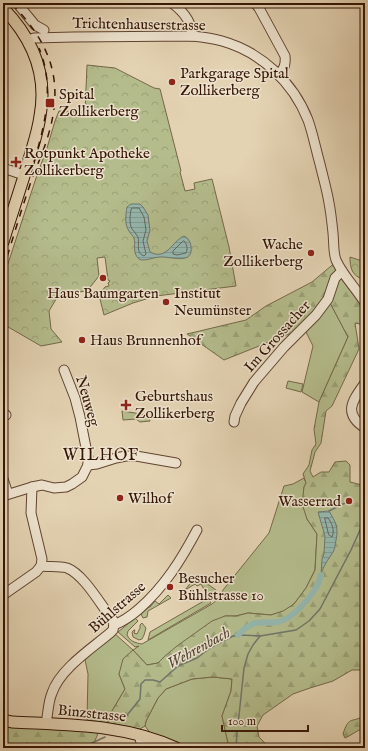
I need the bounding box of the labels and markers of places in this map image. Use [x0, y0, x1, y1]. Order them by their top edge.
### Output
place label: Parkgarage Spital Zollikerberg [180, 64, 290, 100]
marker: Parkgarage Spital Zollikerberg [167, 77, 177, 87]
place label: Spital Zollikerberg [59, 85, 140, 121]
marker: Spital Zollikerberg [44, 97, 56, 109]
place label: Rotpunkt Apotheke Zollikerberg [24, 144, 150, 180]
marker: Rotpunkt Apotheke Zollikerberg [11, 157, 21, 167]
place label: Wache Zollikerberg [223, 235, 304, 271]
marker: Wache Zollikerberg [306, 248, 316, 258]
marker: Haus Baumgarten [98, 273, 108, 283]
place label: Haus Baumgarten [47, 284, 159, 303]
place label: Institut Neumünster [174, 284, 252, 320]
marker: Institut Neumünster [161, 297, 171, 307]
place label: Haus Brunnenhof [90, 331, 204, 350]
marker: Haus Brunnenhof [77, 335, 87, 345]
place label: Geburtshaus Zollikerberg [135, 387, 216, 423]
marker: Geburtshaus Zollikerberg [120, 399, 132, 411]
place label: Wilhof [128, 489, 174, 508]
place label: Wasserrad [278, 492, 342, 511]
marker: Wilhof [115, 493, 125, 503]
marker: Wasserrad [344, 496, 354, 506]
place label: Besucher Bühlstrasse 10 [178, 569, 264, 605]
marker: Besucher Bühlstrasse 10 [165, 582, 175, 592]

